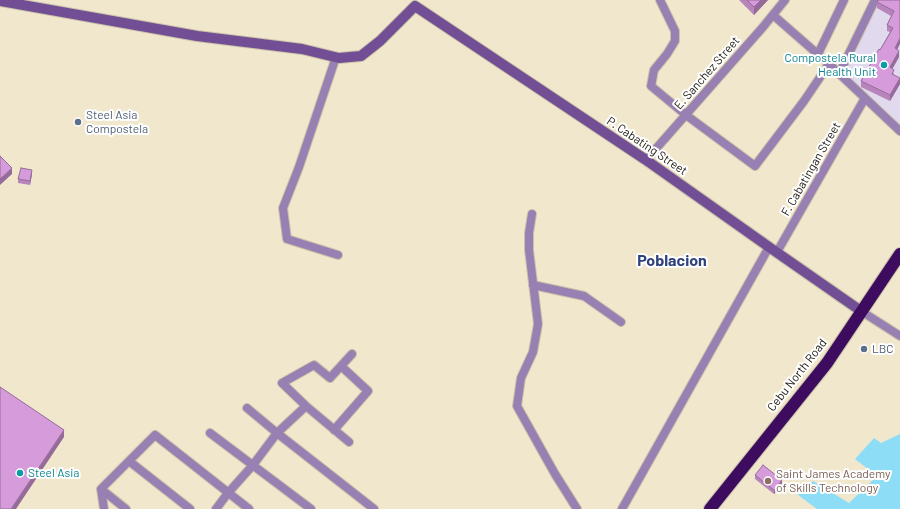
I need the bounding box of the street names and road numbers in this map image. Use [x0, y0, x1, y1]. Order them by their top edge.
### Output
street label: E. Sanchez Street [671, 34, 743, 112]
street label: P. Cabating Street [604, 114, 690, 178]
street label: F. Cabatingan Street [778, 120, 844, 218]
street label: Cebu North Road [764, 336, 830, 414]

